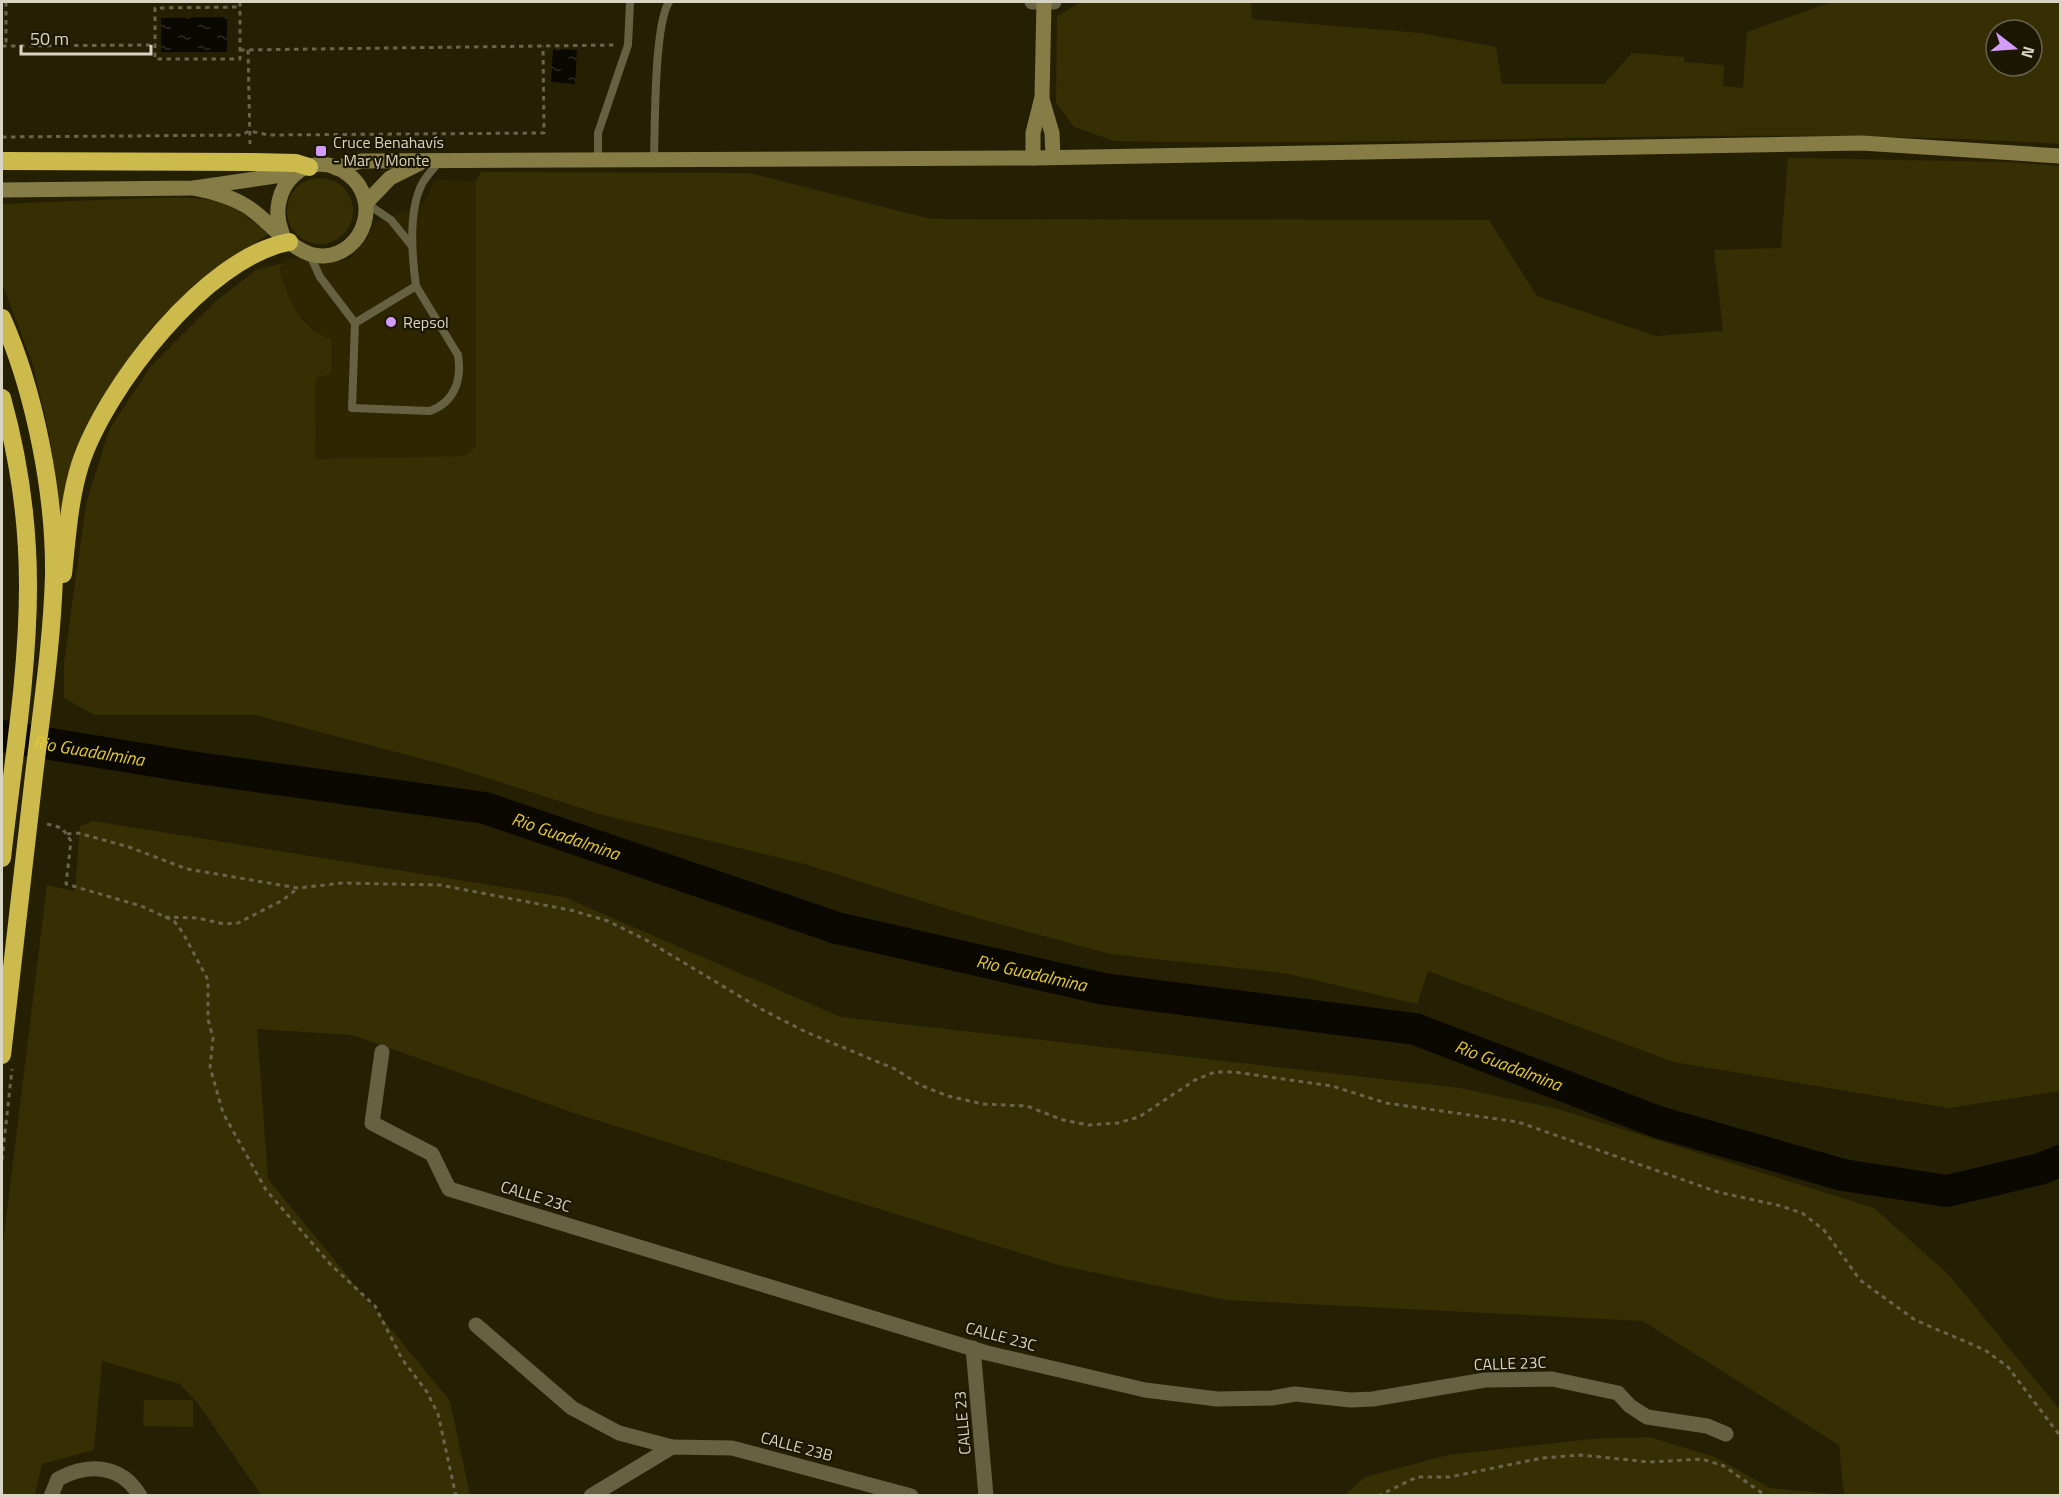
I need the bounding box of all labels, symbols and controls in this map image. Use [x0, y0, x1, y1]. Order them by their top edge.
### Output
scale bar [21, 18, 152, 56]
north arrow [1984, 18, 2044, 78]
text: 50 m [30, 25, 69, 52]
text: N [2015, 44, 2041, 61]
place label: Cruce Benahavís - Mar y Monte [333, 130, 444, 172]
marker: Cruce Benahavís - Mar y Monte [314, 144, 328, 158]
place label: Repsol [403, 310, 449, 334]
marker: Repsol [384, 315, 398, 329]
water label: Rio Guadalmina [31, 728, 148, 773]
water label: Rio Guadalmina [508, 805, 625, 867]
water label: Rio Guadalmina [974, 947, 1091, 998]
water label: Rio Guadalmina [1451, 1032, 1567, 1098]
street label: CALLE 23C [498, 1174, 574, 1218]
street label: CALLE 23C [963, 1315, 1039, 1357]
street label: CALLE 23C [1473, 1350, 1547, 1376]
street label: CALLE 23 [947, 1390, 977, 1456]
street label: CALLE 23B [758, 1425, 836, 1467]

